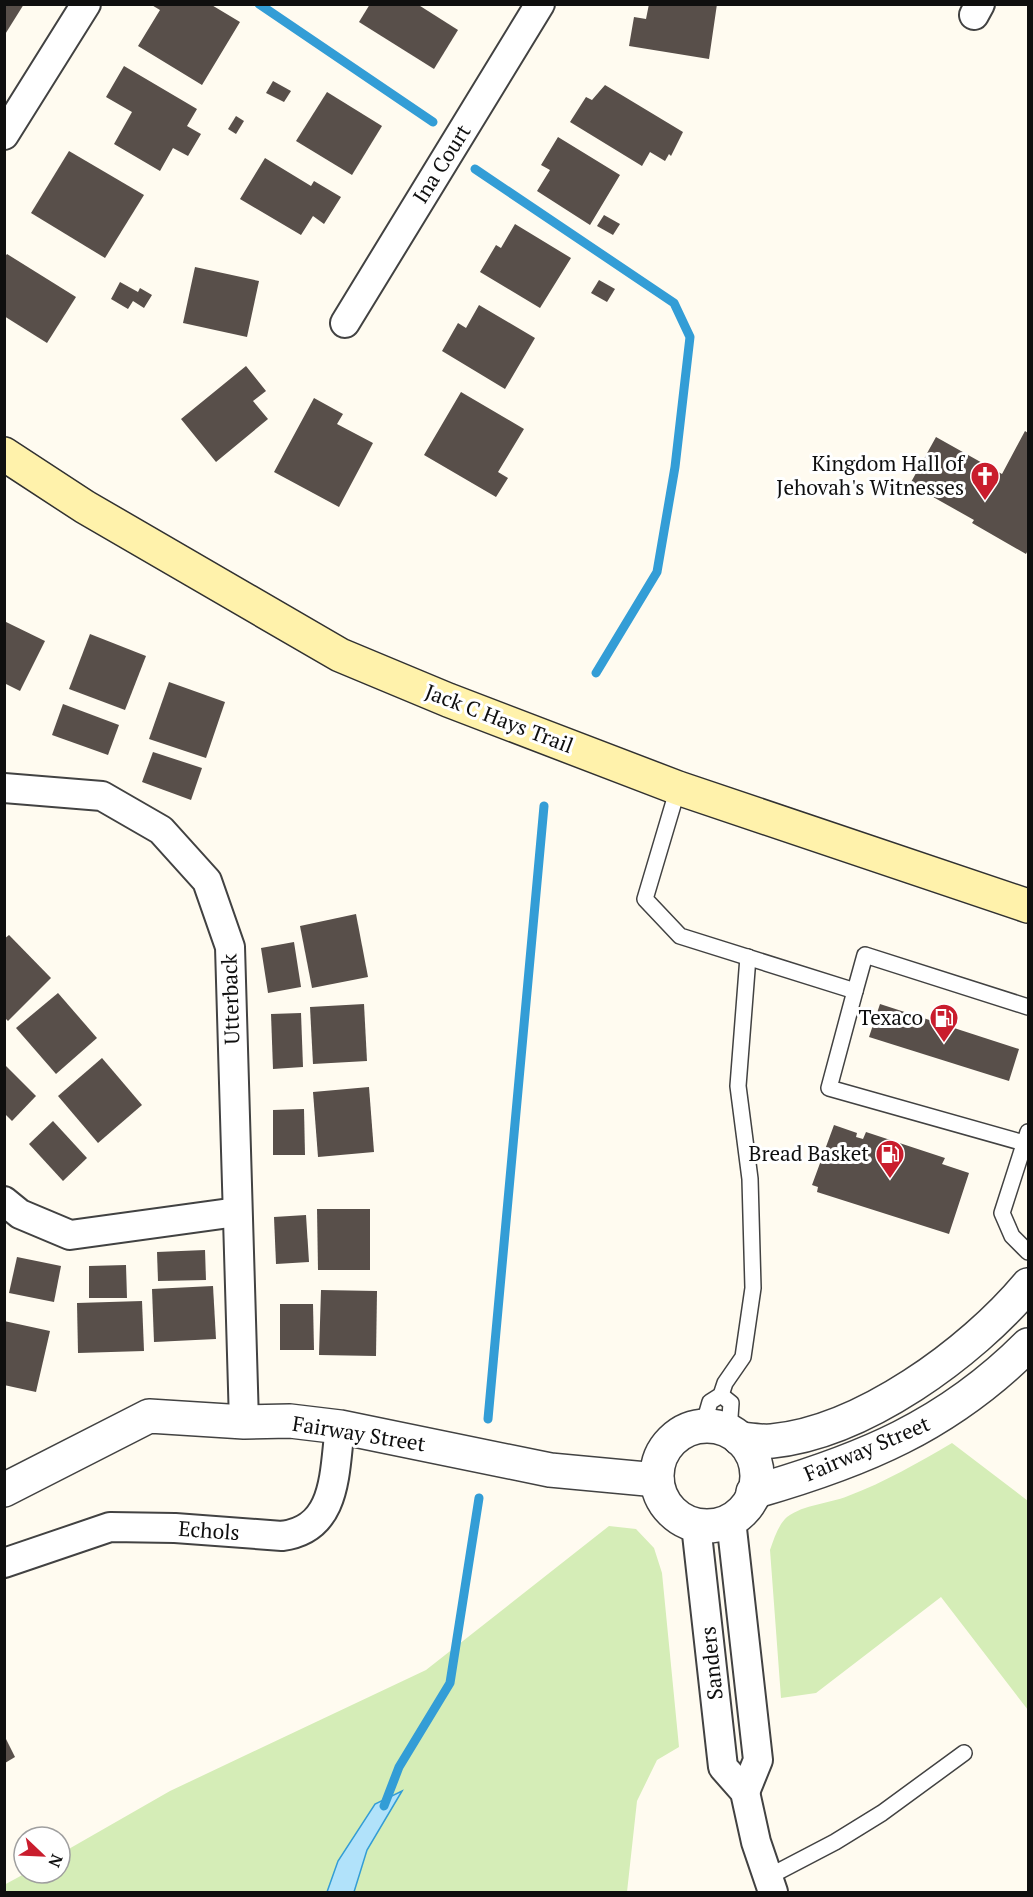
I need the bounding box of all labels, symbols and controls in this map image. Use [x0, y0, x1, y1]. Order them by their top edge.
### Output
street label: Ina Court [406, 119, 476, 208]
place label: Kingdom Hall of Jehovah's Witnesses [776, 449, 966, 501]
church icon: Kingdom Hall of Jehovah's Witnesses [969, 460, 1001, 502]
street label: Jack C Hays Trail [421, 677, 577, 759]
street label: Utterback [214, 953, 246, 1045]
fuel station icon: Texaco [928, 1002, 960, 1044]
place label: Texaco [859, 1003, 923, 1031]
fuel station icon: Bread Basket [874, 1138, 906, 1180]
place label: Bread Basket [749, 1139, 869, 1167]
street label: Fairway Street [291, 1409, 428, 1457]
street label: Fairway Street [799, 1409, 934, 1487]
street label: Echols [177, 1514, 241, 1546]
street label: Sanders [693, 1625, 729, 1701]
north arrow [12, 1825, 72, 1885]
text: N [43, 1851, 68, 1871]

